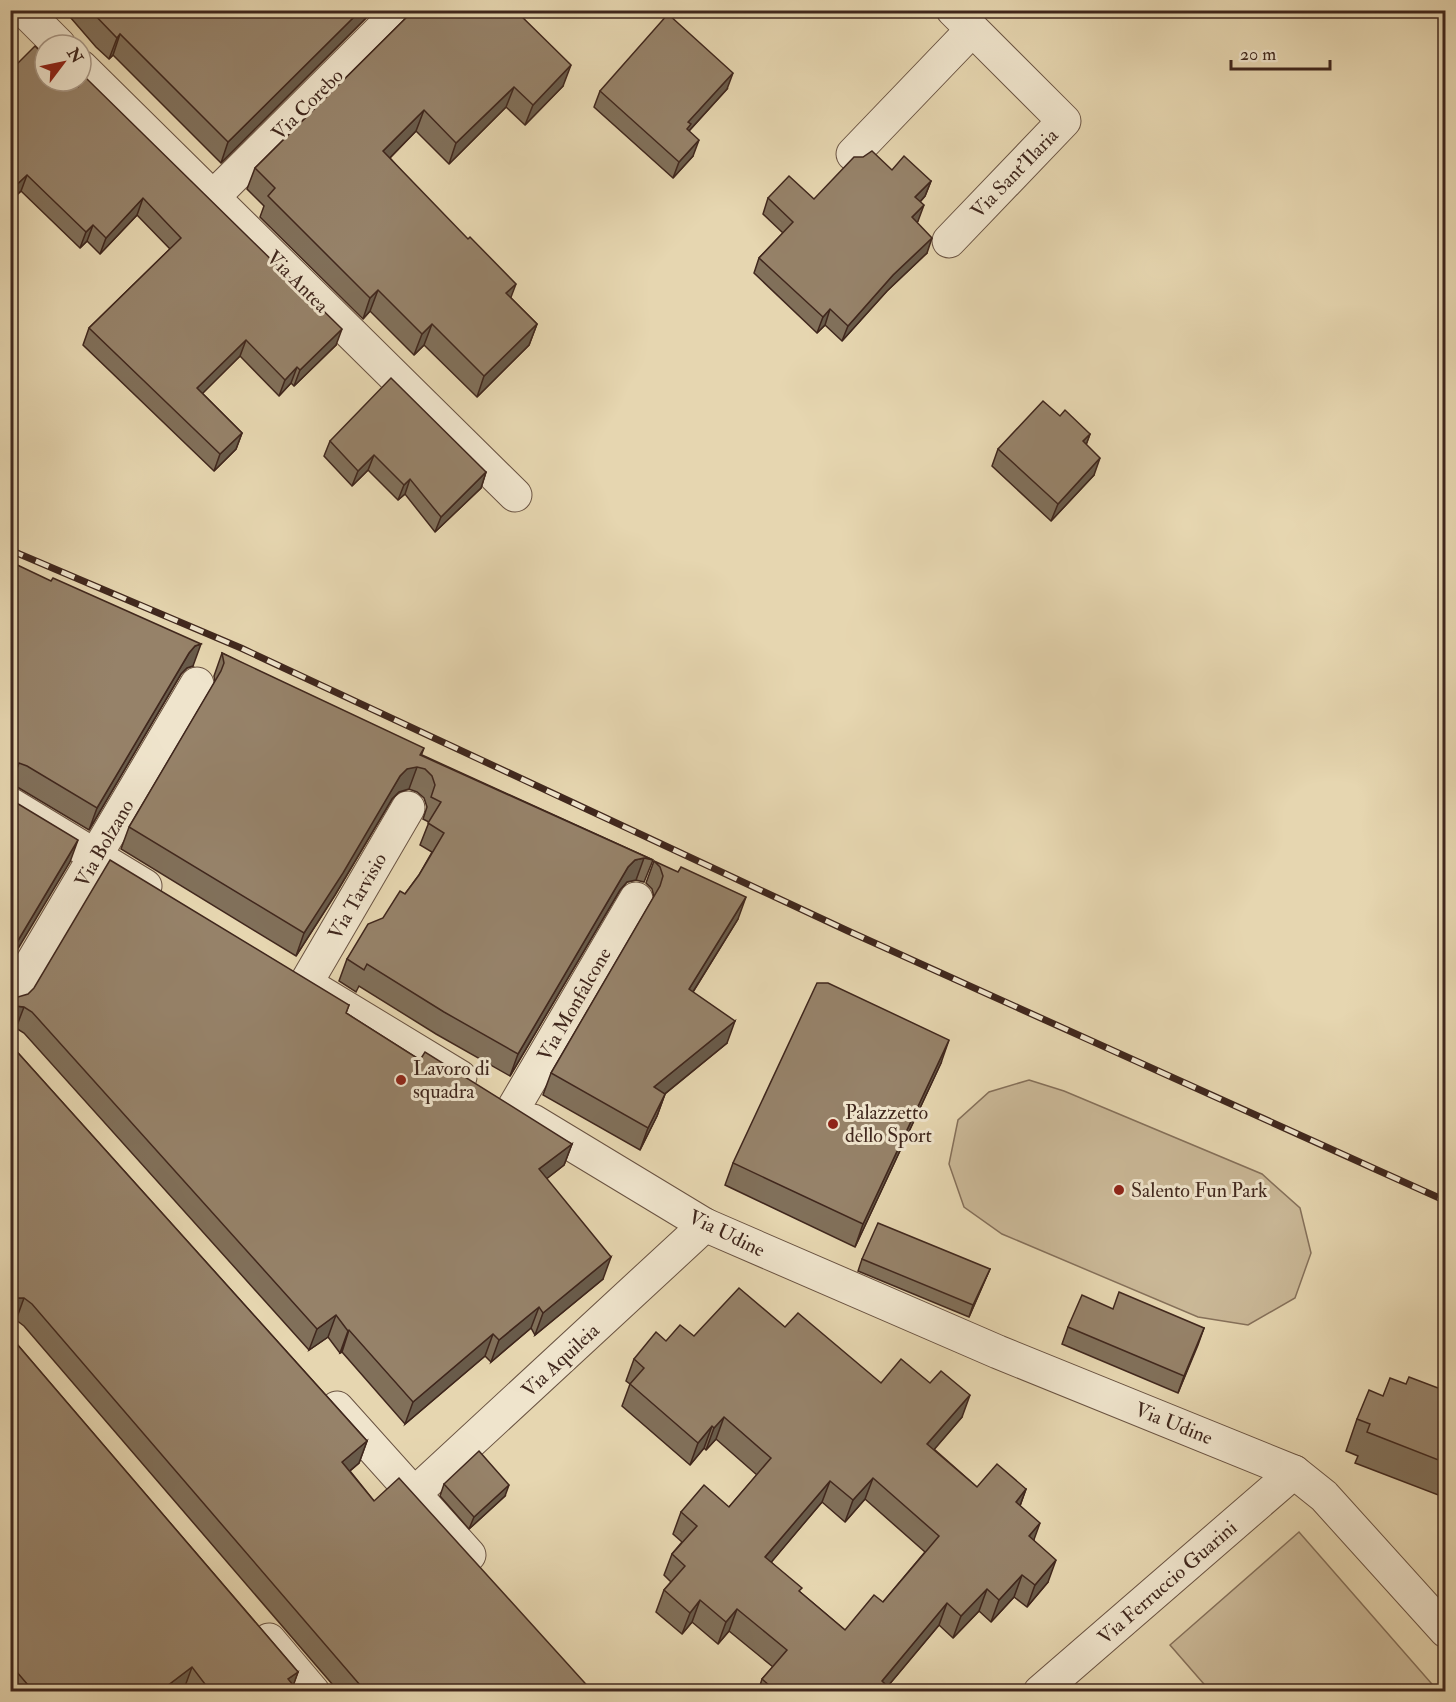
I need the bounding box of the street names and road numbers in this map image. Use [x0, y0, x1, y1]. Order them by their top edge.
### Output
street label: Via Corebo [266, 63, 348, 145]
street label: Via Sant'Ilaria [965, 123, 1064, 224]
street label: Via Antea [261, 245, 335, 318]
street label: Via Bolzano [69, 795, 140, 892]
street label: Via Tarvisio [323, 848, 392, 944]
street label: Via Monfalcone [532, 943, 617, 1065]
street label: Via Udine [684, 1204, 769, 1263]
street label: Via Aquileia [516, 1317, 605, 1403]
street label: Via Udine [1131, 1397, 1216, 1450]
street label: Via Ferruccio Guarini [1093, 1515, 1242, 1650]

